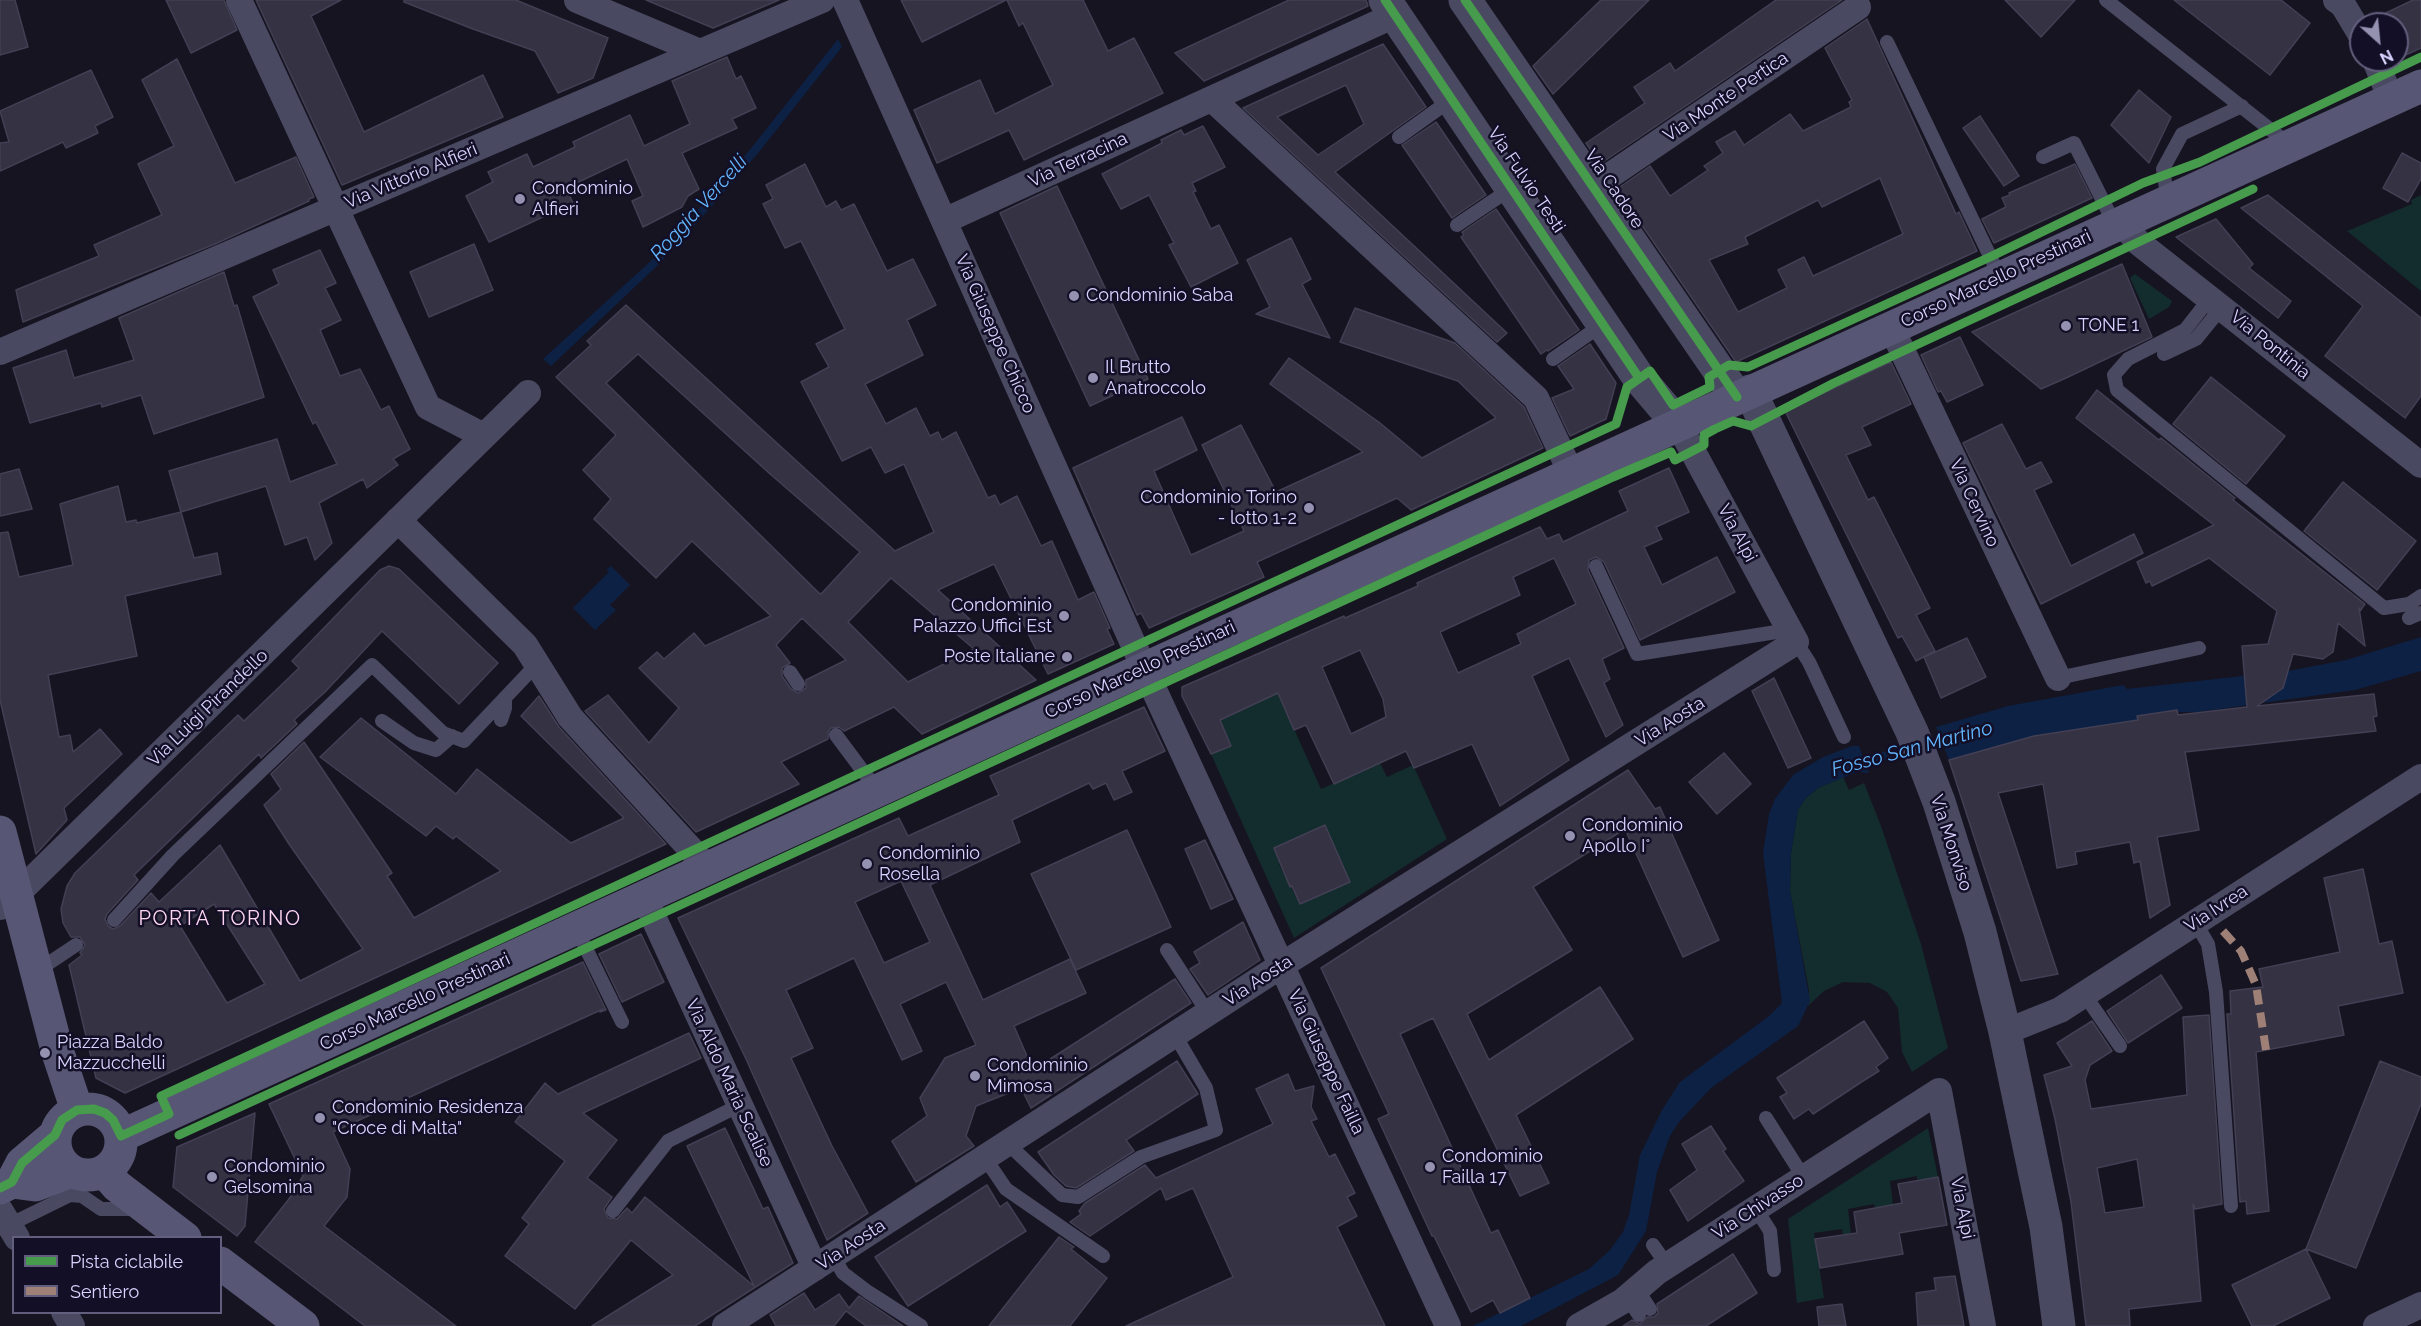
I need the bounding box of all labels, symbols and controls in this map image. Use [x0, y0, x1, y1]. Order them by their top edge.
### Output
north arrow [2349, 12, 2409, 72]
text: N [2377, 45, 2396, 68]
street label: Via Monte Pertica [1659, 47, 1793, 147]
street label: Via Fulvio Testi [1483, 123, 1569, 237]
street label: Via Terracina [1025, 128, 1131, 192]
street label: Via Vittorio Alfieri [342, 138, 480, 214]
street label: Via Cadore [1580, 145, 1648, 233]
water label: Roggia Vercelli [645, 150, 753, 266]
place label: Condominio Alfieri [532, 178, 633, 220]
marker: Condominio Alfieri [513, 192, 527, 206]
street label: Corso Marcello Prestinari [1897, 225, 2095, 333]
street label: Via Giuseppe Chicco [950, 251, 1040, 417]
place label: Condominio Saba [1086, 285, 1233, 307]
marker: Condominio Saba [1067, 289, 1081, 303]
street label: Via Pontinia [2226, 306, 2314, 384]
place label: TONE 1 [2078, 315, 2139, 337]
marker: TONE 1 [2059, 319, 2073, 333]
place label: Il Brutto Anatroccolo [1105, 357, 1206, 400]
marker: Il Brutto Anatroccolo [1086, 371, 1100, 385]
street label: Via Cervino [1944, 456, 2004, 550]
place label: Condominio Torino - lotto 1-2 [1140, 487, 1297, 530]
street label: Via Alpi [1713, 500, 1761, 566]
marker: Condominio Torino - lotto 1-2 [1302, 501, 1316, 515]
place label: Condominio Palazzo Uffici Est [913, 595, 1052, 638]
marker: Condominio Palazzo Uffici Est [1057, 609, 1071, 623]
street label: Corso Marcello Prestinari [1041, 616, 1239, 724]
street label: Via Luigi Pirandello [143, 645, 273, 771]
place label: Poste Italiane [944, 646, 1055, 668]
marker: Poste Italiane [1060, 650, 1074, 664]
street label: Via Aosta [1631, 692, 1709, 752]
water label: Fosso San Martino [1829, 716, 1995, 782]
street label: Via Monviso [1925, 792, 1977, 894]
place label: Condominio Apollo I° [1582, 815, 1683, 858]
marker: Condominio Apollo I° [1563, 829, 1577, 843]
place label: Condominio Rosella [879, 843, 980, 886]
marker: Condominio Rosella [860, 857, 874, 871]
street label: Via Ivrea [2180, 881, 2252, 937]
district label: PORTA TORINO [138, 907, 302, 931]
street label: Corso Marcello Prestinari [316, 948, 514, 1056]
street label: Via Aosta [1220, 951, 1296, 1011]
street label: Via Giuseppe Failla [1283, 986, 1369, 1138]
street label: Via Aldo Maria Scalise [681, 996, 777, 1170]
place label: Piazza Baldo Mazzucchelli [57, 1032, 165, 1074]
marker: Piazza Baldo Mazzucchelli [38, 1046, 52, 1060]
place label: Condominio Mimosa [987, 1055, 1088, 1098]
marker: Condominio Mimosa [968, 1069, 982, 1083]
place label: Condominio Residenza "Croce di Malta" [332, 1097, 523, 1140]
marker: Condominio Residenza "Croce di Malta" [313, 1111, 327, 1125]
place label: Condominio Failla 17 [1442, 1146, 1543, 1188]
place label: Condominio Gelsomina [224, 1156, 325, 1198]
marker: Condominio Failla 17 [1423, 1160, 1437, 1174]
street label: Via Chivasso [1708, 1169, 1808, 1245]
marker: Condominio Gelsomina [205, 1170, 219, 1184]
street label: Via Alpi [1945, 1175, 1979, 1241]
street label: Via Aosta [813, 1215, 889, 1275]
legend [12, 1236, 222, 1314]
text: Pista ciclabile [70, 1251, 183, 1272]
text: Sentiero [70, 1281, 139, 1302]

